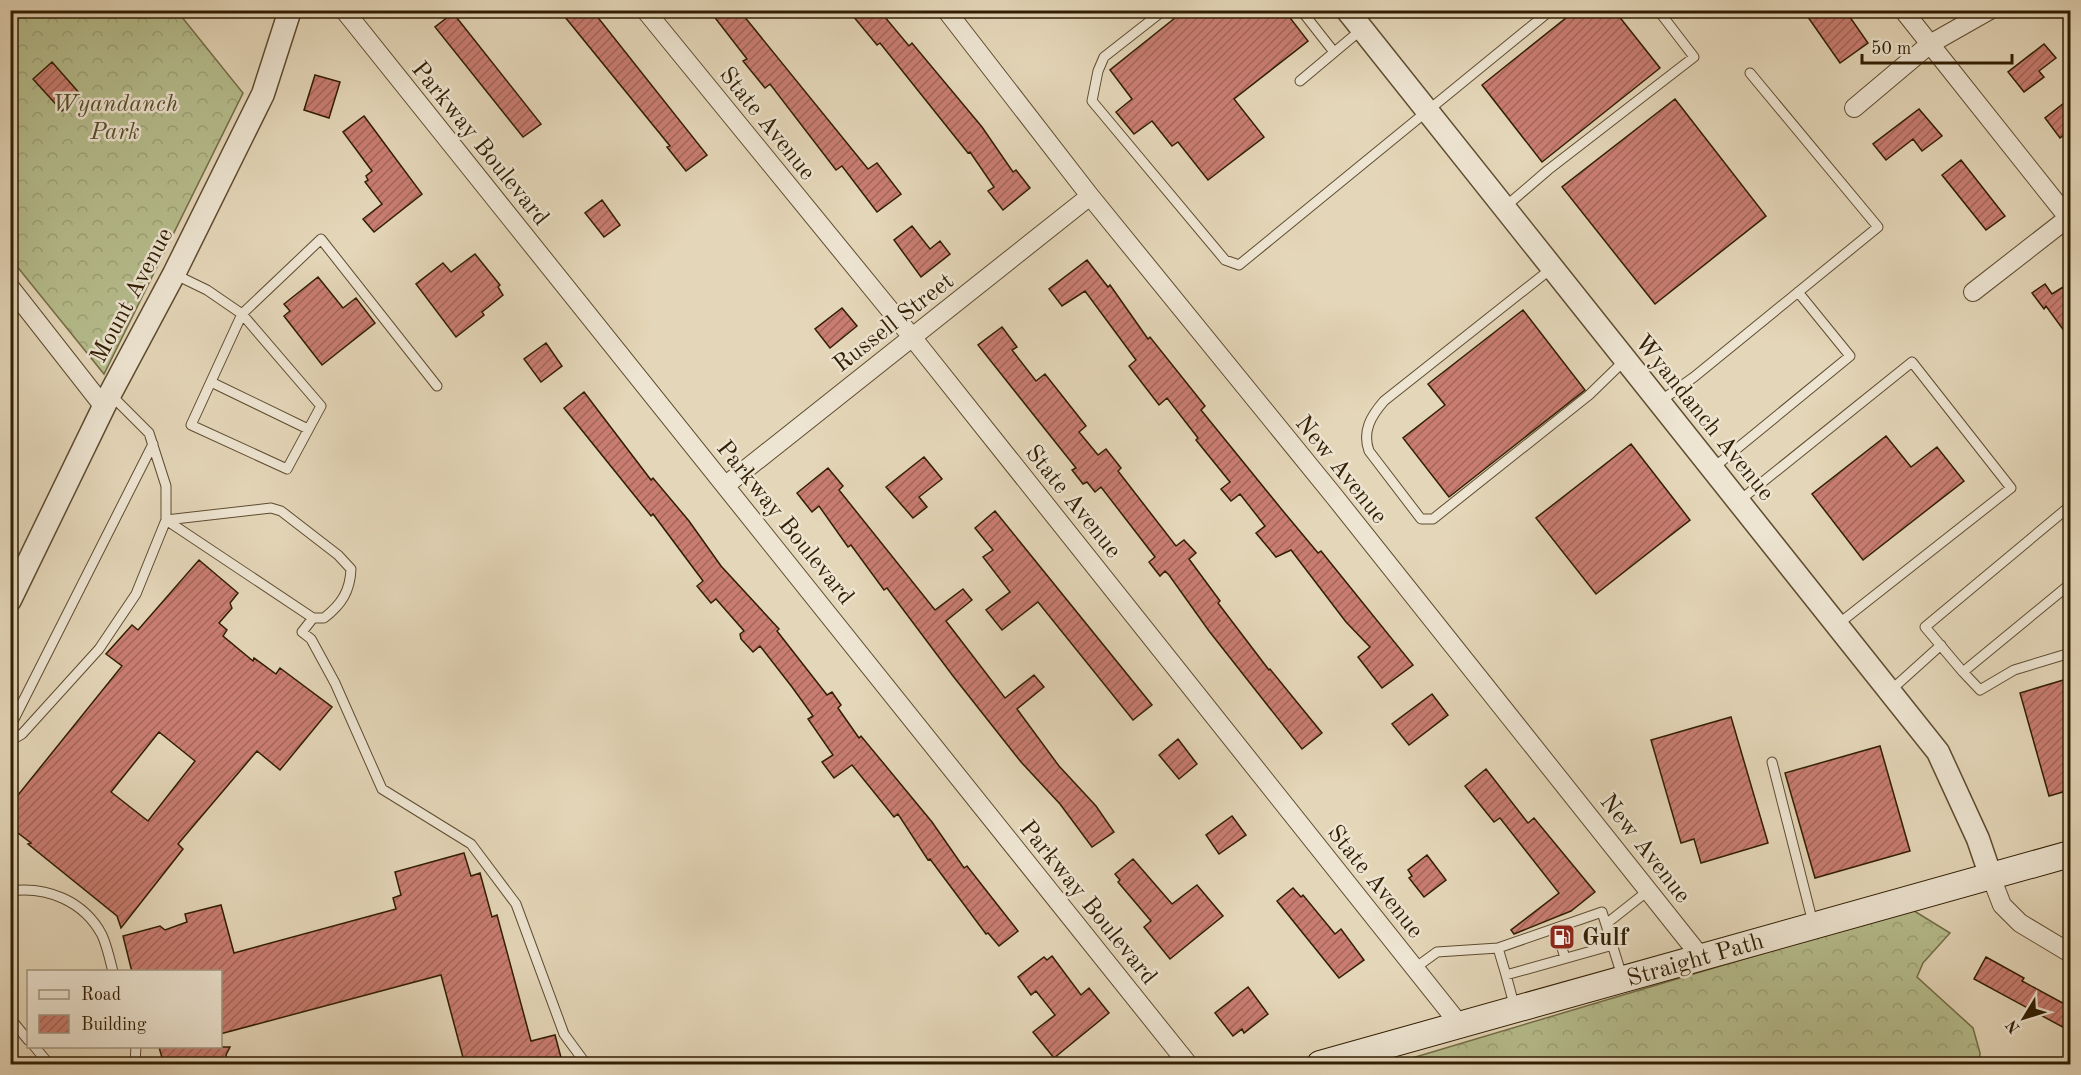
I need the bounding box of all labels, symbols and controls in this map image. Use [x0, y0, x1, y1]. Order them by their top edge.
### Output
scale bar [1862, 27, 2012, 65]
text: 50 m [1871, 40, 1911, 58]
street label: Parkway Boulevard [406, 58, 553, 231]
street label: State Avenue [714, 63, 819, 185]
park label: Wyandanch Park [52, 93, 178, 145]
street label: Mount Avenue [87, 224, 178, 367]
street label: Russell Street [830, 269, 959, 378]
street label: Wyandanch Avenue [1629, 331, 1778, 506]
street label: New Avenue [1290, 412, 1391, 529]
street label: Parkway Boulevard [711, 437, 858, 610]
street label: State Avenue [1020, 441, 1125, 563]
street label: New Avenue [1595, 790, 1694, 908]
street label: Parkway Boulevard [1014, 817, 1161, 990]
street label: State Avenue [1322, 821, 1427, 943]
fuel station icon: Gulf [1547, 922, 1577, 952]
place label: Gulf [1582, 927, 1630, 951]
street label: Straight Path [1624, 930, 1767, 992]
legend [27, 970, 222, 1048]
text: Road [81, 986, 121, 1004]
north arrow [1994, 988, 2054, 1048]
text: Building [81, 1016, 147, 1034]
text: N [2003, 1016, 2024, 1036]

